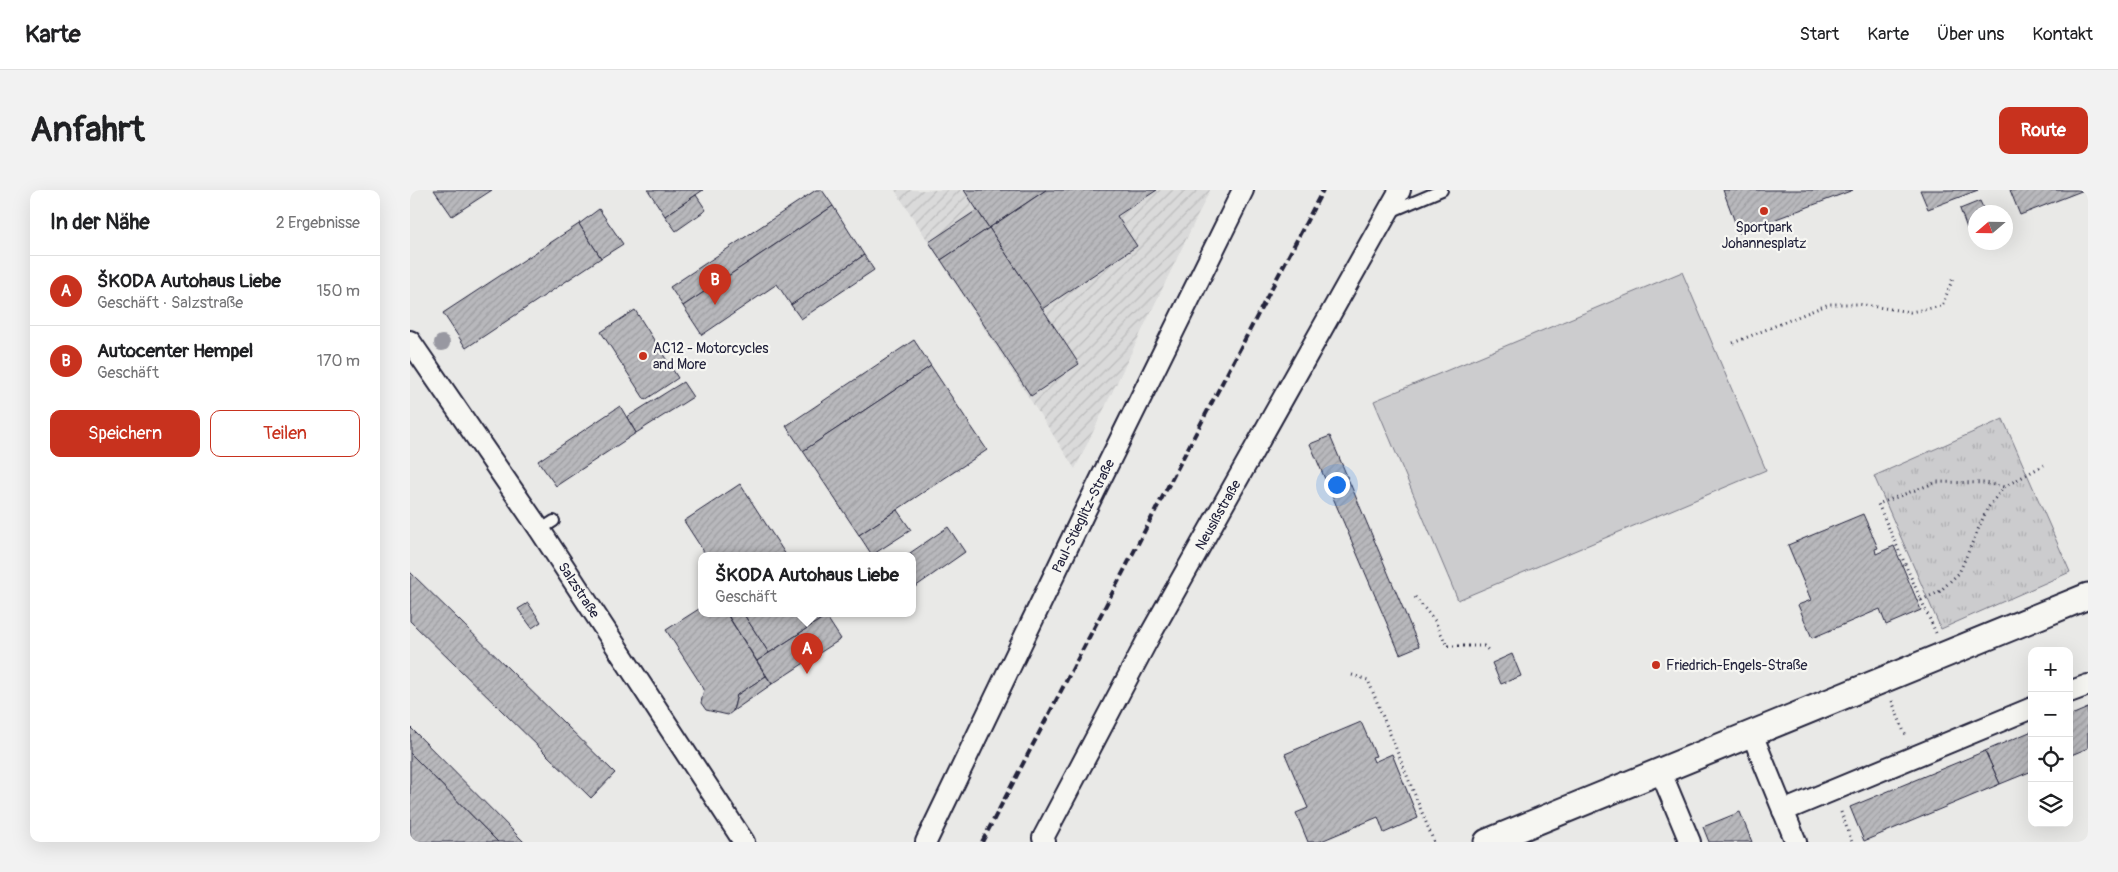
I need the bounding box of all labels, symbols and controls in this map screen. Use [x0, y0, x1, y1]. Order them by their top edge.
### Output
text: Karte [25, 20, 81, 49]
text: Start [1799, 23, 1839, 46]
text: Karte [1867, 23, 1909, 46]
text: Über uns [1937, 23, 2004, 46]
text: Kontakt [2032, 23, 2093, 46]
button: Route [1999, 107, 2088, 154]
text: Anfahrt [30, 108, 145, 152]
marker: Sportpark Johannesplatz [1758, 205, 1770, 217]
north arrow [1968, 205, 2013, 250]
text: In der Nähe [50, 209, 150, 236]
text: 2 Ergebnisse [276, 213, 360, 233]
place label: Sportpark Johannesplatz [1722, 219, 1806, 252]
pin: B [699, 264, 731, 305]
text: ŠKODA Autohaus Liebe [97, 269, 281, 293]
text: A [61, 281, 71, 301]
text: 150 m [316, 281, 360, 301]
text: Geschäft · Salzstraße [97, 293, 243, 313]
text: Autocenter Hempel [97, 339, 253, 363]
place label: AC12 - Motorcycles and More [653, 340, 769, 373]
marker: AC12 - Motorcycles and More [637, 350, 649, 362]
text: B [61, 351, 71, 371]
text: 170 m [317, 351, 360, 371]
text: Geschäft [97, 363, 159, 383]
button: Speichern [50, 410, 200, 457]
button: Teilen [210, 410, 360, 457]
street label: Paul-Stieglitz-Straße [1048, 456, 1118, 576]
your location [1324, 472, 1350, 498]
street label: Neusißstraße [1191, 477, 1244, 553]
popup [698, 552, 916, 617]
street label: Salzstraße [555, 559, 604, 621]
text: ŠKODA Autohaus Liebe [715, 563, 899, 587]
text: Geschäft [715, 587, 777, 607]
pin: A [791, 633, 823, 674]
map controls [2028, 647, 2073, 827]
button: + [2028, 647, 2073, 692]
place label: Friedrich-Engels-Straße [1666, 657, 1807, 674]
marker: Friedrich-Engels-Straße [1650, 659, 1662, 671]
button: − [2028, 692, 2073, 737]
button: locate [2028, 737, 2073, 782]
button: layers [2028, 782, 2073, 827]

